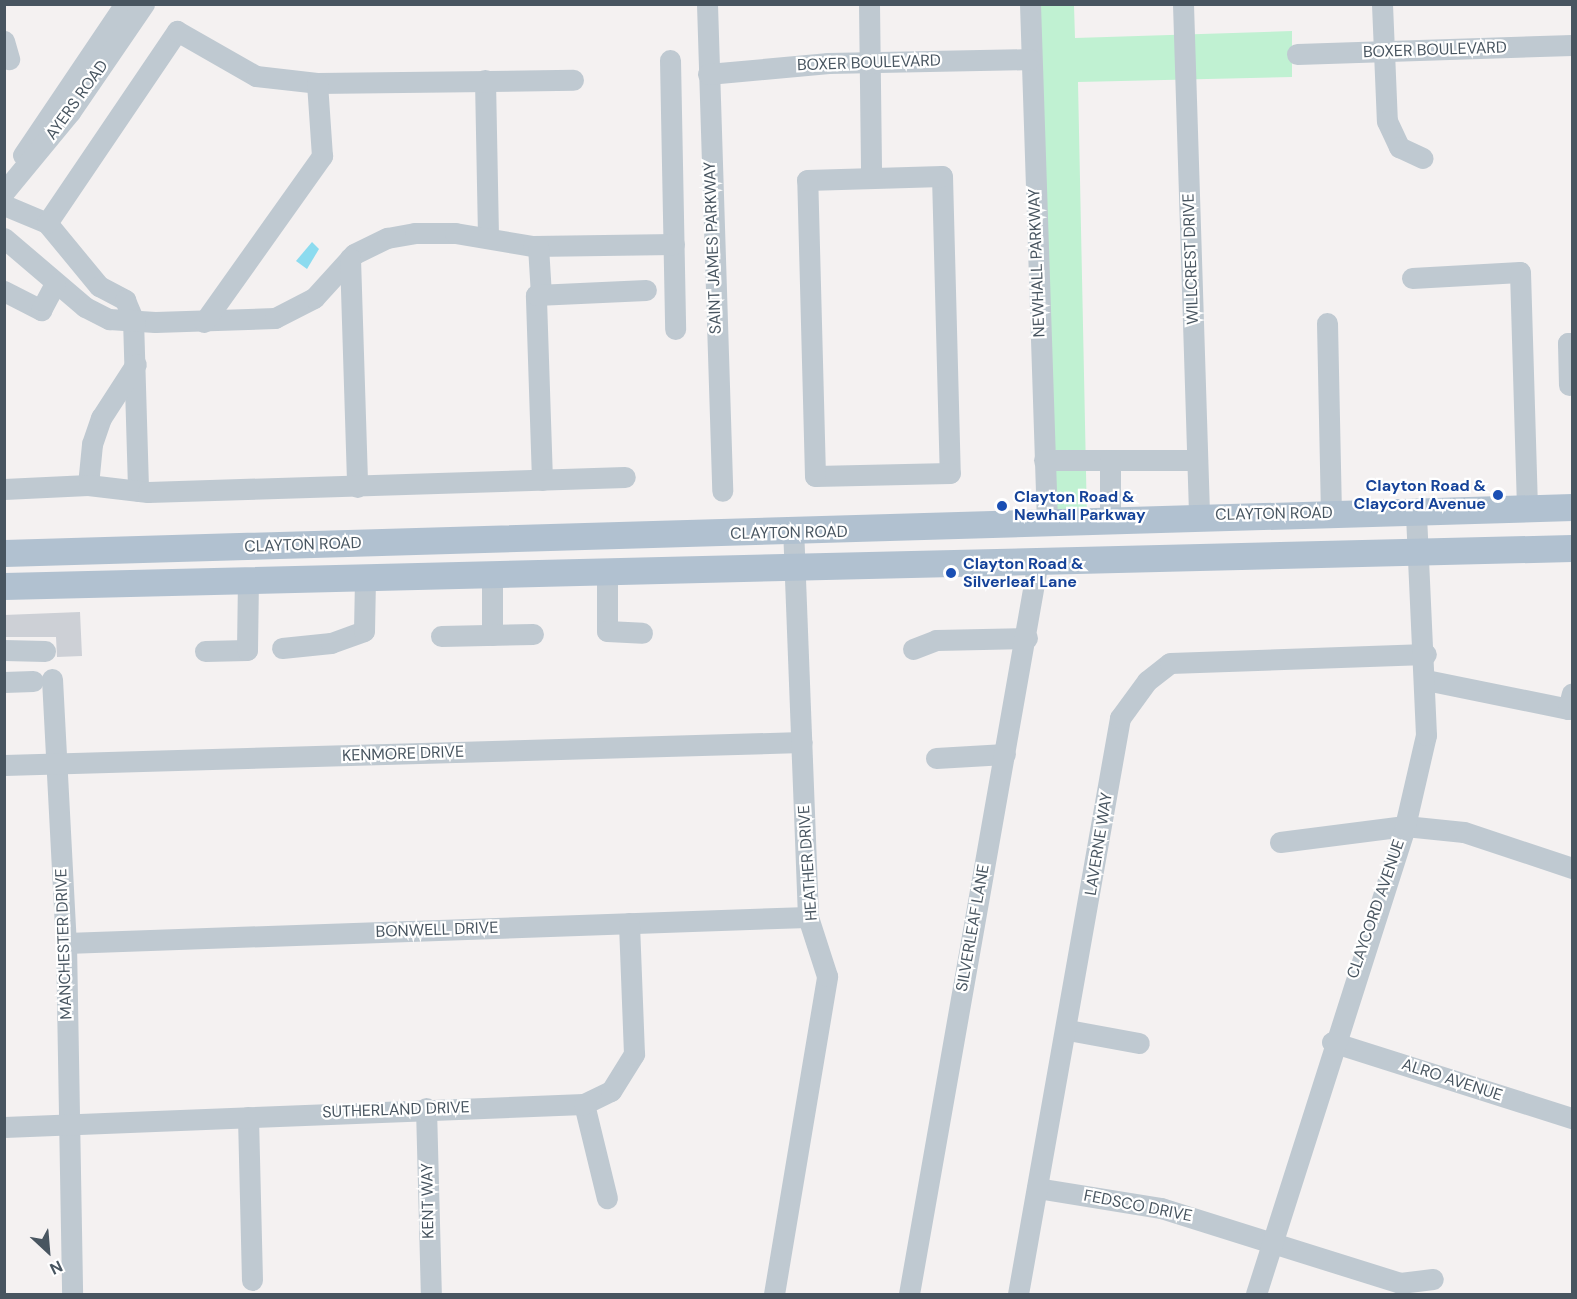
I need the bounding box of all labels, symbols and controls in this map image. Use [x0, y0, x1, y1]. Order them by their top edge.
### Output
street label: BOXER BOULEVARD [1363, 38, 1507, 62]
street label: BOXER BOULEVARD [797, 51, 941, 75]
street label: AYERS ROAD [42, 57, 112, 143]
street label: SAINT JAMES PARKWAY [700, 161, 726, 335]
street label: NEWHALL PARKWAY [1025, 188, 1049, 338]
street label: WILLCREST DRIVE [1179, 193, 1203, 325]
place label: Clayton Road & Claycord Avenue [1354, 476, 1486, 514]
place label: Clayton Road & Newhall Parkway [1014, 487, 1146, 525]
marker: Clayton Road & Claycord Avenue [1491, 488, 1505, 502]
marker: Clayton Road & Newhall Parkway [995, 499, 1009, 513]
street label: CLAYTON ROAD [1215, 503, 1333, 525]
street label: CLAYTON ROAD [730, 522, 848, 544]
street label: CLAYTON ROAD [244, 533, 362, 557]
place label: Clayton Road & Silverleaf Lane [963, 554, 1083, 592]
marker: Clayton Road & Silverleaf Lane [944, 566, 958, 580]
street label: KENMORE DRIVE [342, 742, 464, 766]
street label: LAVERNE WAY [1081, 791, 1117, 897]
street label: HEATHER DRIVE [794, 804, 822, 922]
street label: CLAYCORD AVENUE [1343, 837, 1409, 981]
street label: SILVERLEAF LANE [952, 863, 994, 993]
street label: MANCHESTER DRIVE [52, 868, 76, 1020]
street label: BONWELL DRIVE [375, 918, 499, 942]
street label: ALRO AVENUE [1399, 1055, 1505, 1105]
street label: SUTHERLAND DRIVE [322, 1098, 470, 1122]
street label: KENT WAY [418, 1163, 438, 1239]
street label: FEDSCO DRIVE [1082, 1186, 1194, 1226]
north arrow [18, 1221, 78, 1281]
text: N [46, 1256, 66, 1280]

